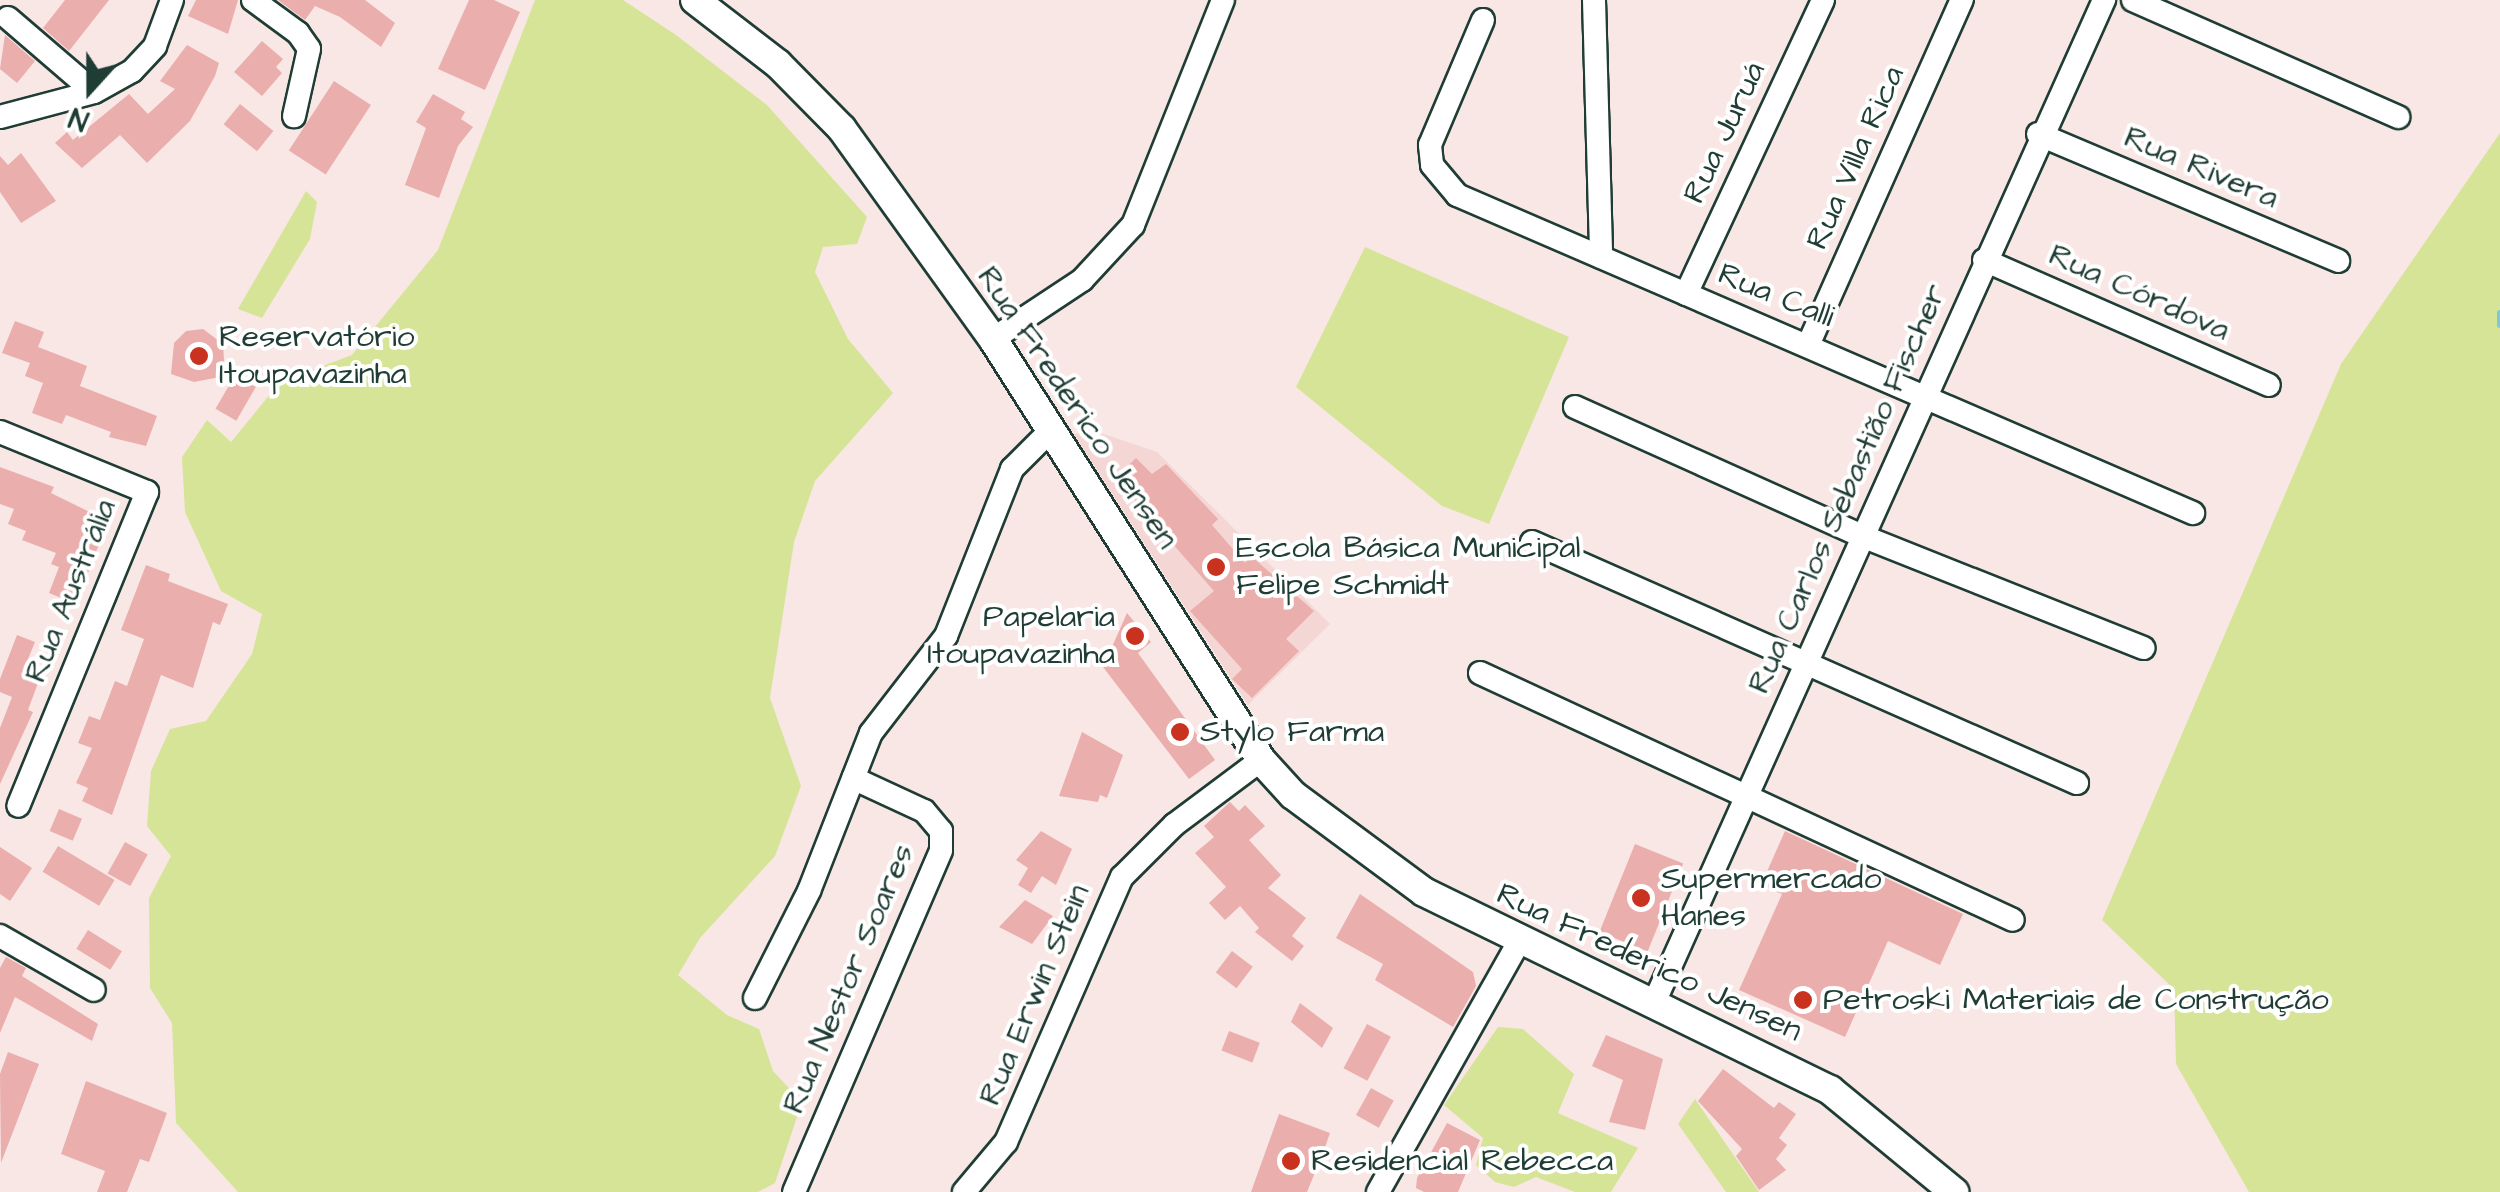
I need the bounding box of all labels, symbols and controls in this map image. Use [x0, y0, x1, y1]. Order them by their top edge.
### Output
north arrow [40, 40, 140, 140]
street label: Rua Juruá [1676, 56, 1774, 210]
street label: Rua Villa Rica [1799, 60, 1913, 256]
text: N [64, 97, 94, 140]
street label: Rua Rivera [2118, 118, 2284, 218]
street label: Rua Córdova [2043, 236, 2235, 350]
street label: Rua Calli [1712, 255, 1840, 337]
street label: Rua Frederico Jensen [968, 260, 1186, 556]
street label: Rua Carlos Sebastião Fischer [1740, 278, 1956, 700]
place label: Reservatório Itoupavazinha [219, 319, 414, 394]
marker: Reservatório Itoupavazinha [188, 345, 210, 367]
street label: Rua Austrália [17, 494, 125, 688]
place label: Escola Básica Municipal Felipe Schmidt [1236, 530, 1580, 605]
marker: Escola Básica Municipal Felipe Schmidt [1205, 556, 1227, 578]
place label: Papelaria Itoupavazinha [927, 599, 1115, 674]
marker: Papelaria Itoupavazinha [1124, 625, 1146, 647]
place label: Stylo Farma [1200, 713, 1384, 751]
marker: Stylo Farma [1169, 721, 1191, 743]
street label: Rua Nestor Soares [775, 839, 923, 1119]
place label: Supermercado Hanes [1661, 861, 1881, 936]
street label: Rua Frederico Jensen [1490, 875, 1808, 1051]
street label: Rua Erwin Stein [971, 879, 1099, 1111]
marker: Supermercado Hanes [1630, 887, 1652, 909]
place label: Petroski Materiais de Construção [1823, 981, 2329, 1019]
marker: Petroski Materiais de Construção [1792, 989, 1814, 1011]
place label: Residencial Rebecca [1311, 1142, 1613, 1180]
marker: Residencial Rebecca [1280, 1150, 1302, 1172]

